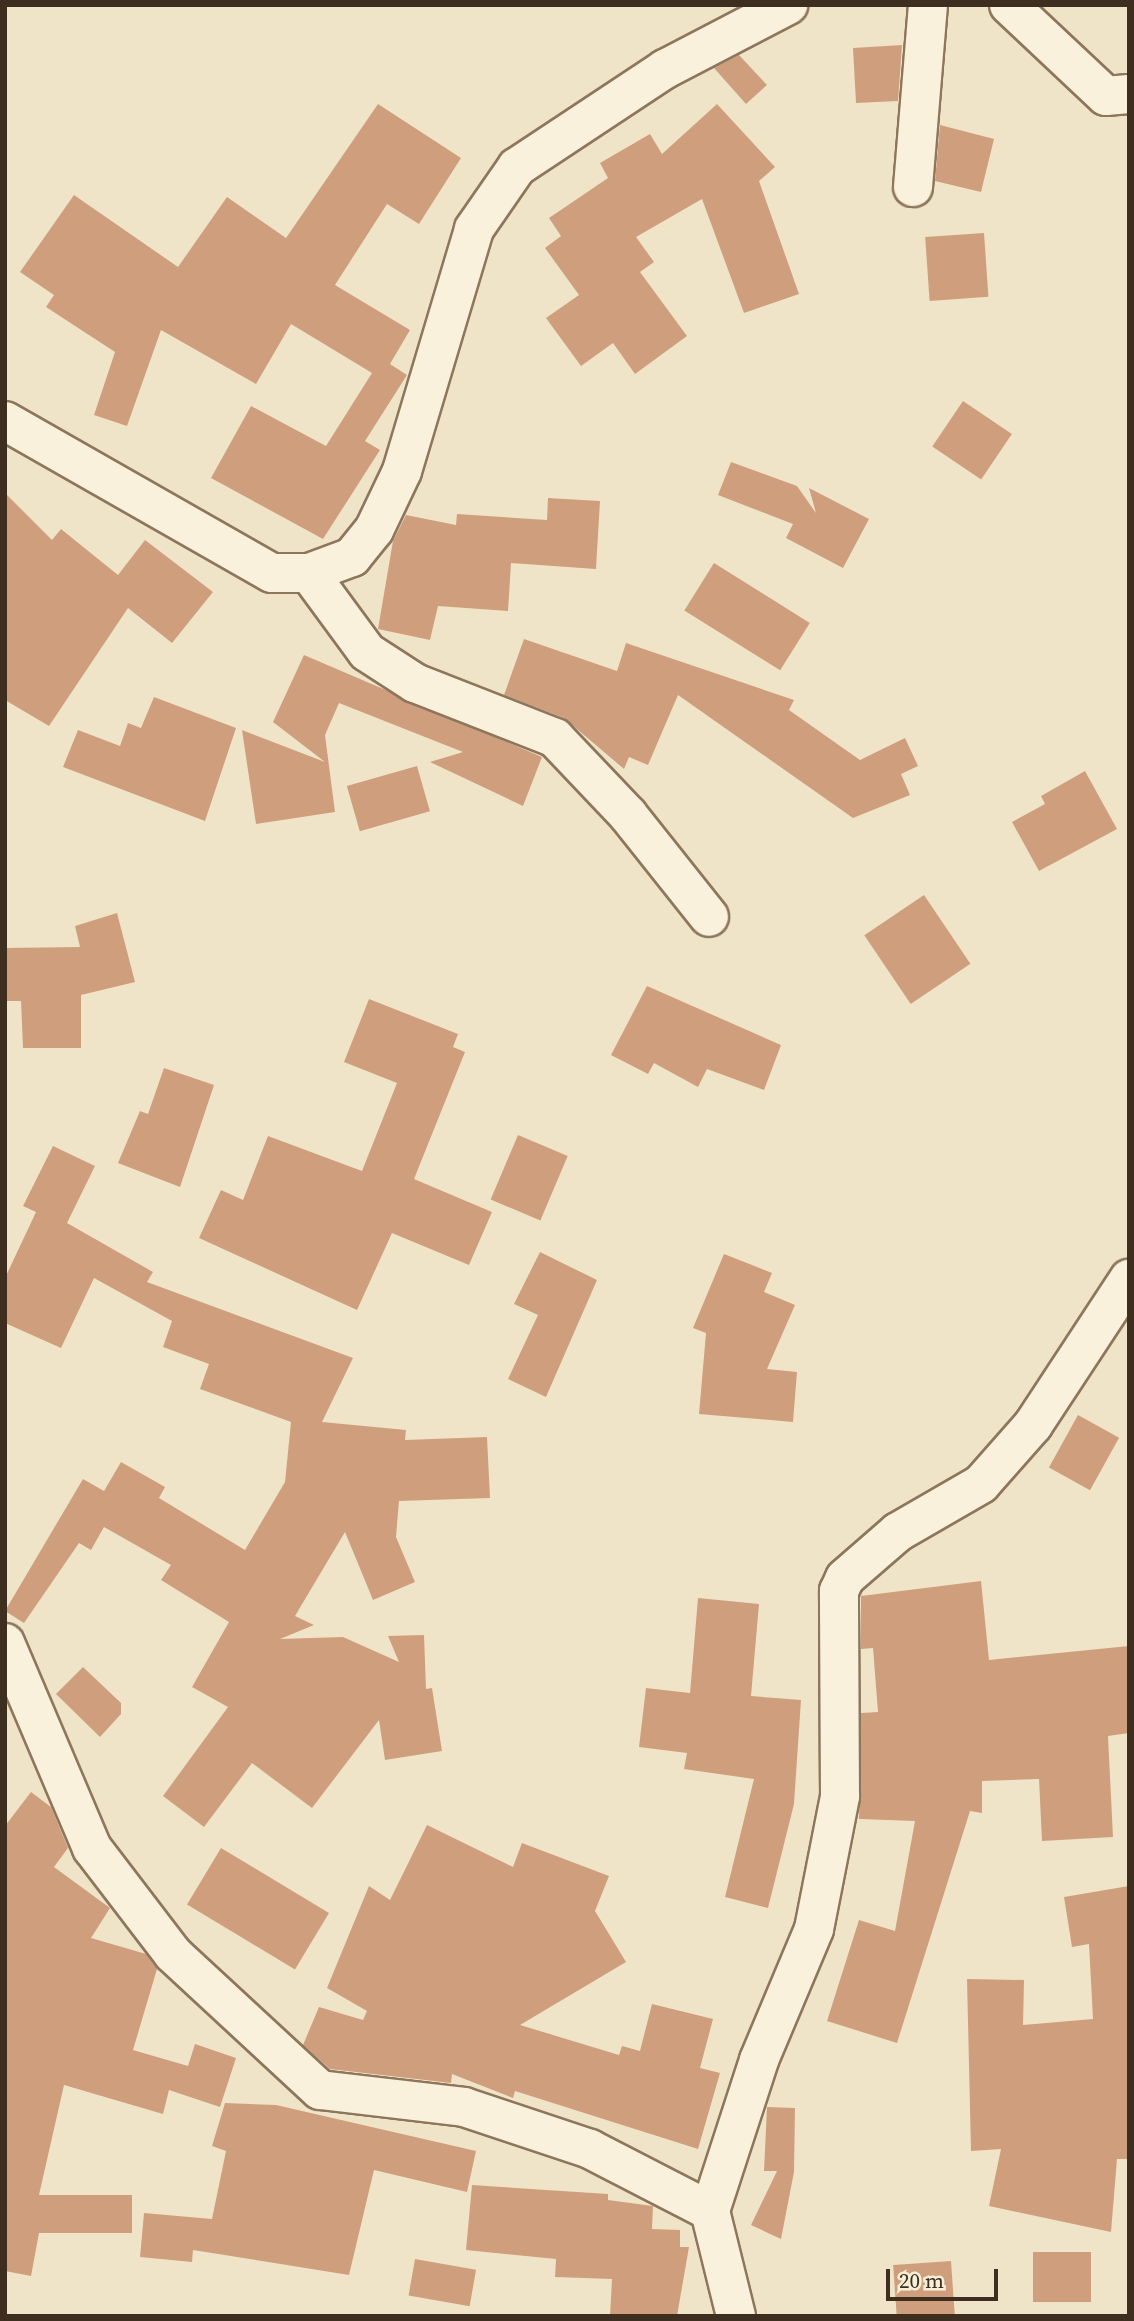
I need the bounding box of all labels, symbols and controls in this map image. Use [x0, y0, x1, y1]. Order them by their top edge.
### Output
scale bar [889, 2254, 1001, 2298]
text: 20 m [899, 2266, 944, 2295]

